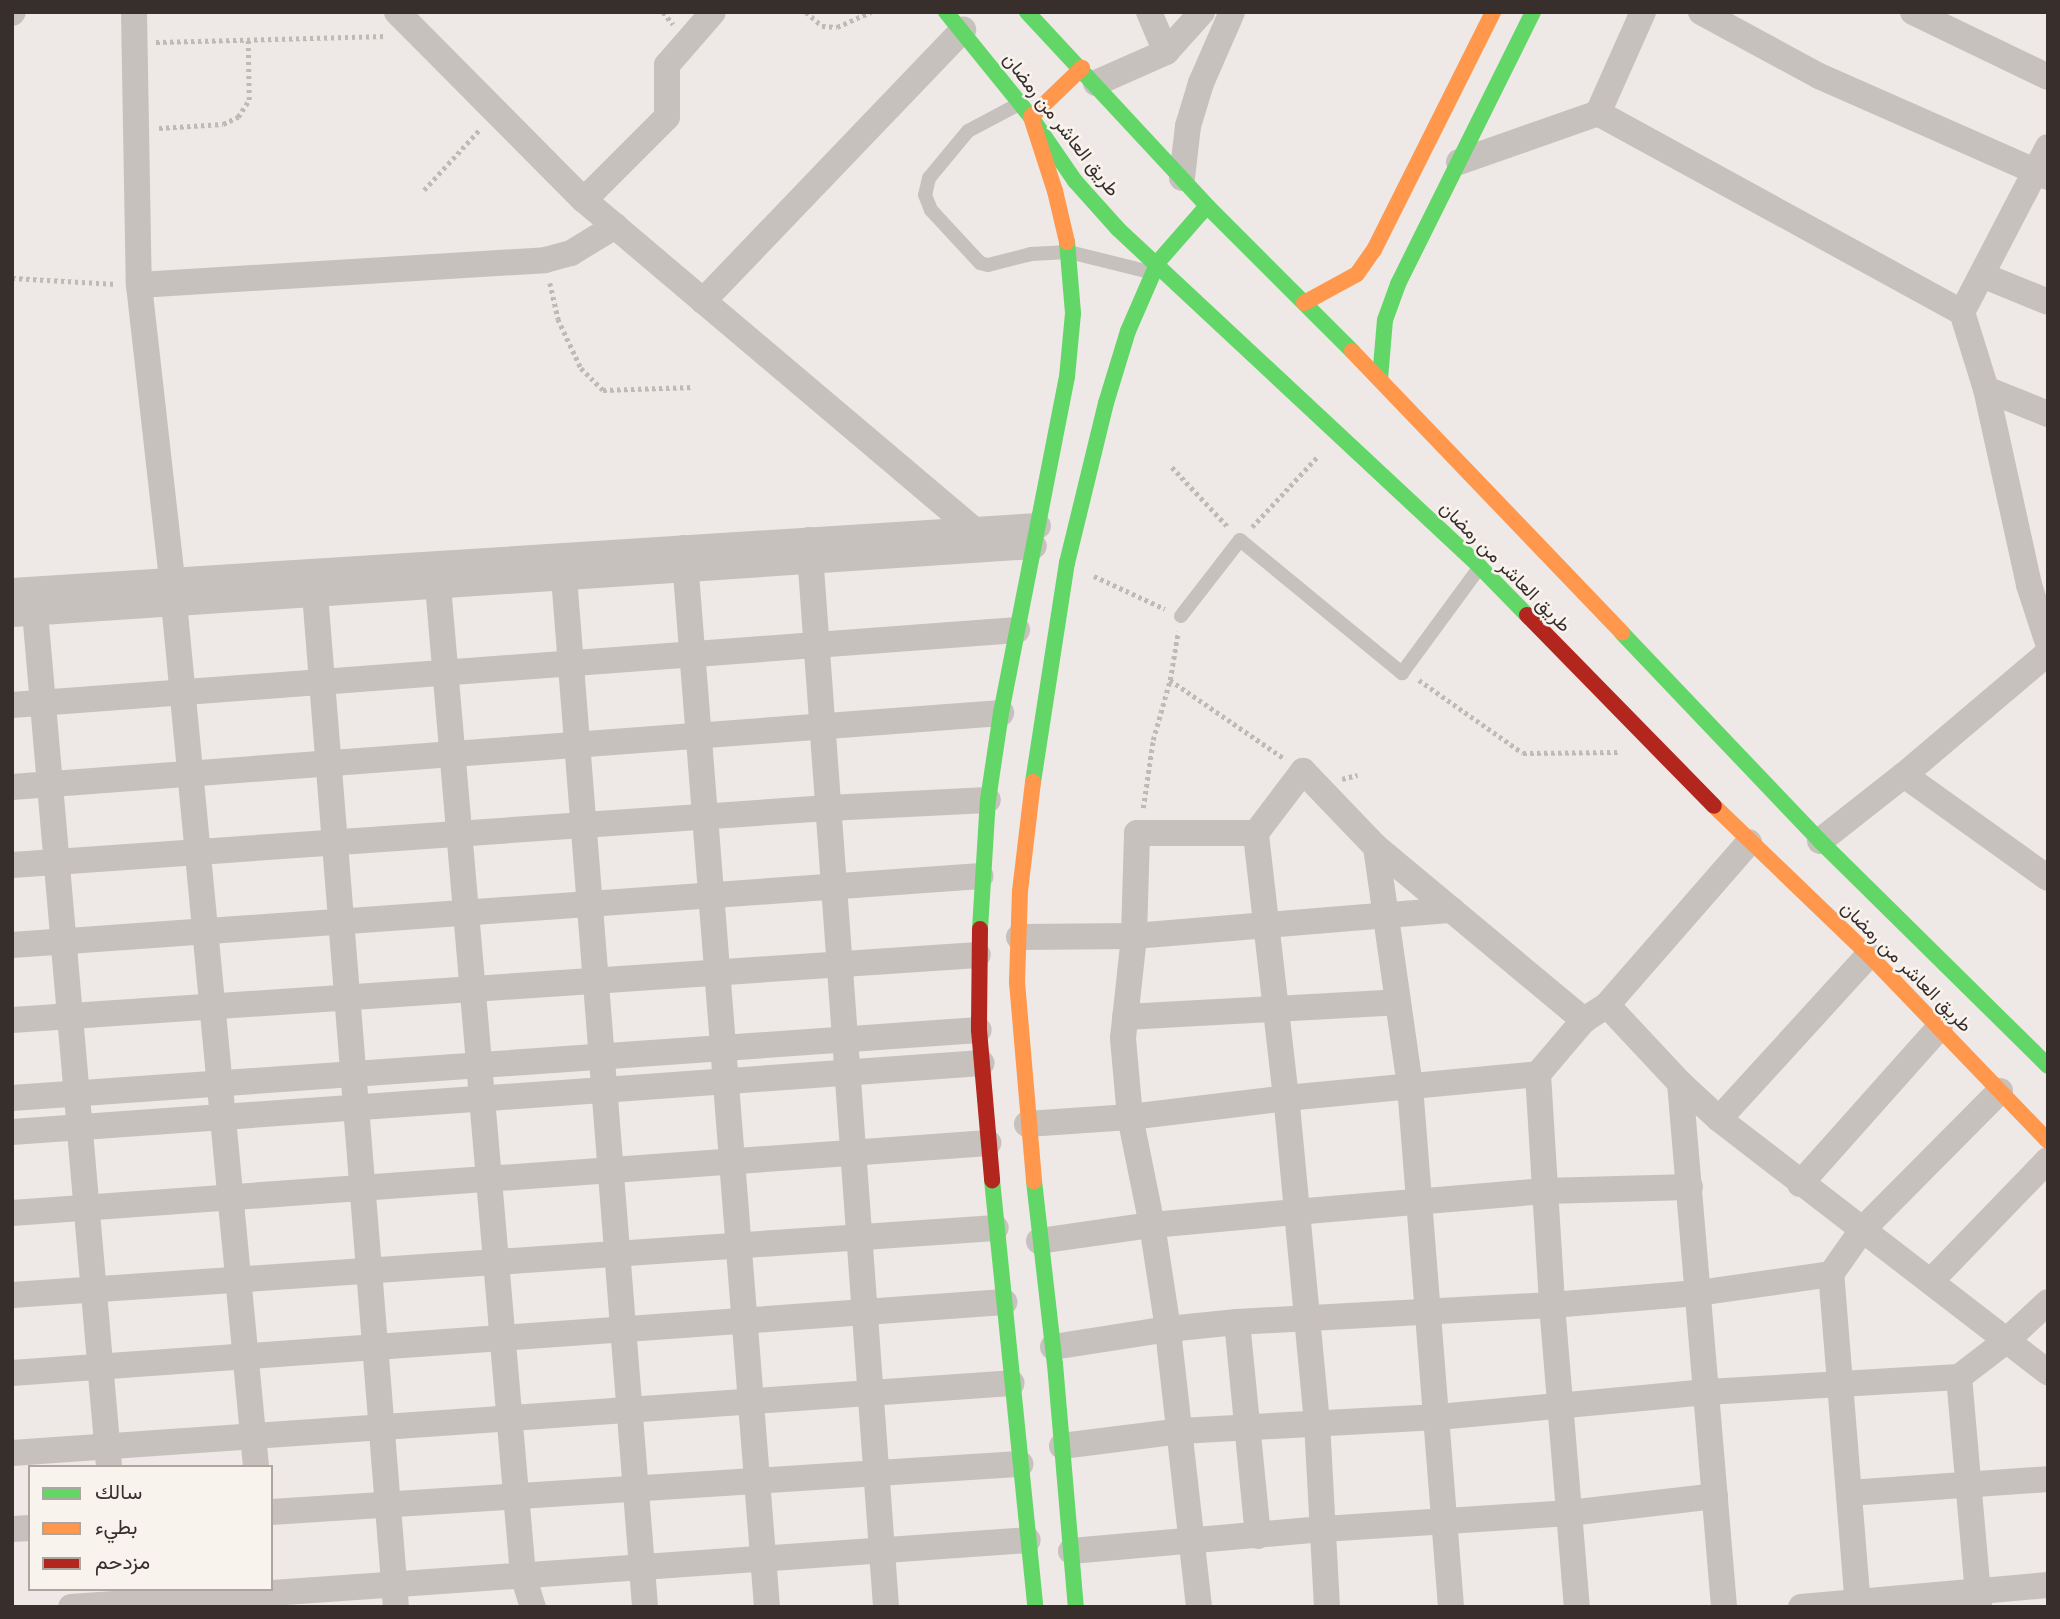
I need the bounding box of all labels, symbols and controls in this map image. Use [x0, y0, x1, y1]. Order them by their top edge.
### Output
street label: طريق العاشر من رمضان [999, 48, 1125, 200]
street label: طريق العاشر من رمضان [1436, 496, 1576, 636]
street label: طريق العاشر من رمضان [1837, 896, 1977, 1036]
legend [28, 1465, 273, 1591]
text: سالك [95, 1478, 142, 1503]
text: بطيء [95, 1513, 138, 1538]
text: مزدحم [95, 1548, 150, 1573]

